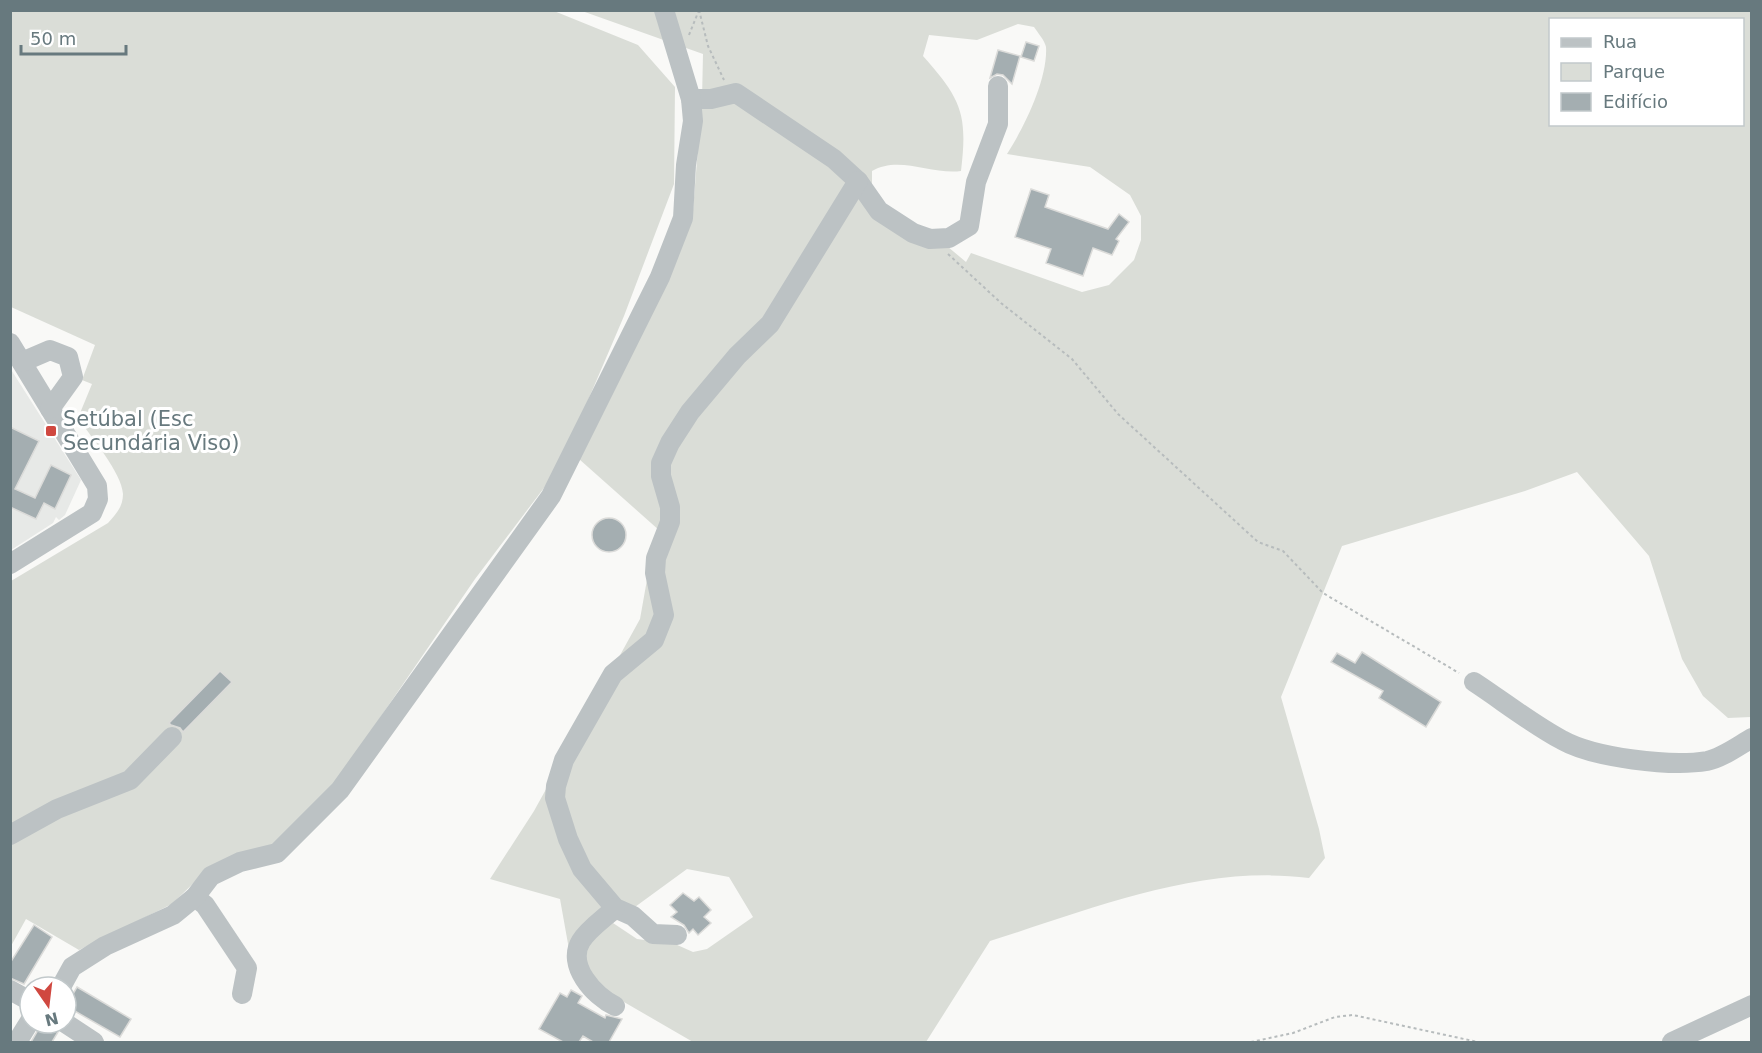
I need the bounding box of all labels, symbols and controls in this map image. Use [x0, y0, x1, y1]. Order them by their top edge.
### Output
scale bar [21, 18, 126, 56]
legend [1549, 18, 1744, 126]
text: 50 m [30, 28, 76, 49]
text: Rua [1603, 31, 1637, 52]
text: Parque [1603, 61, 1665, 82]
text: Edifício [1603, 91, 1668, 112]
place label: Setúbal (Esc Secundária Viso) [63, 407, 239, 455]
marker: Setúbal (Esc Secundária Viso) [44, 424, 58, 438]
north arrow [18, 975, 78, 1035]
text: N [43, 1008, 60, 1030]

